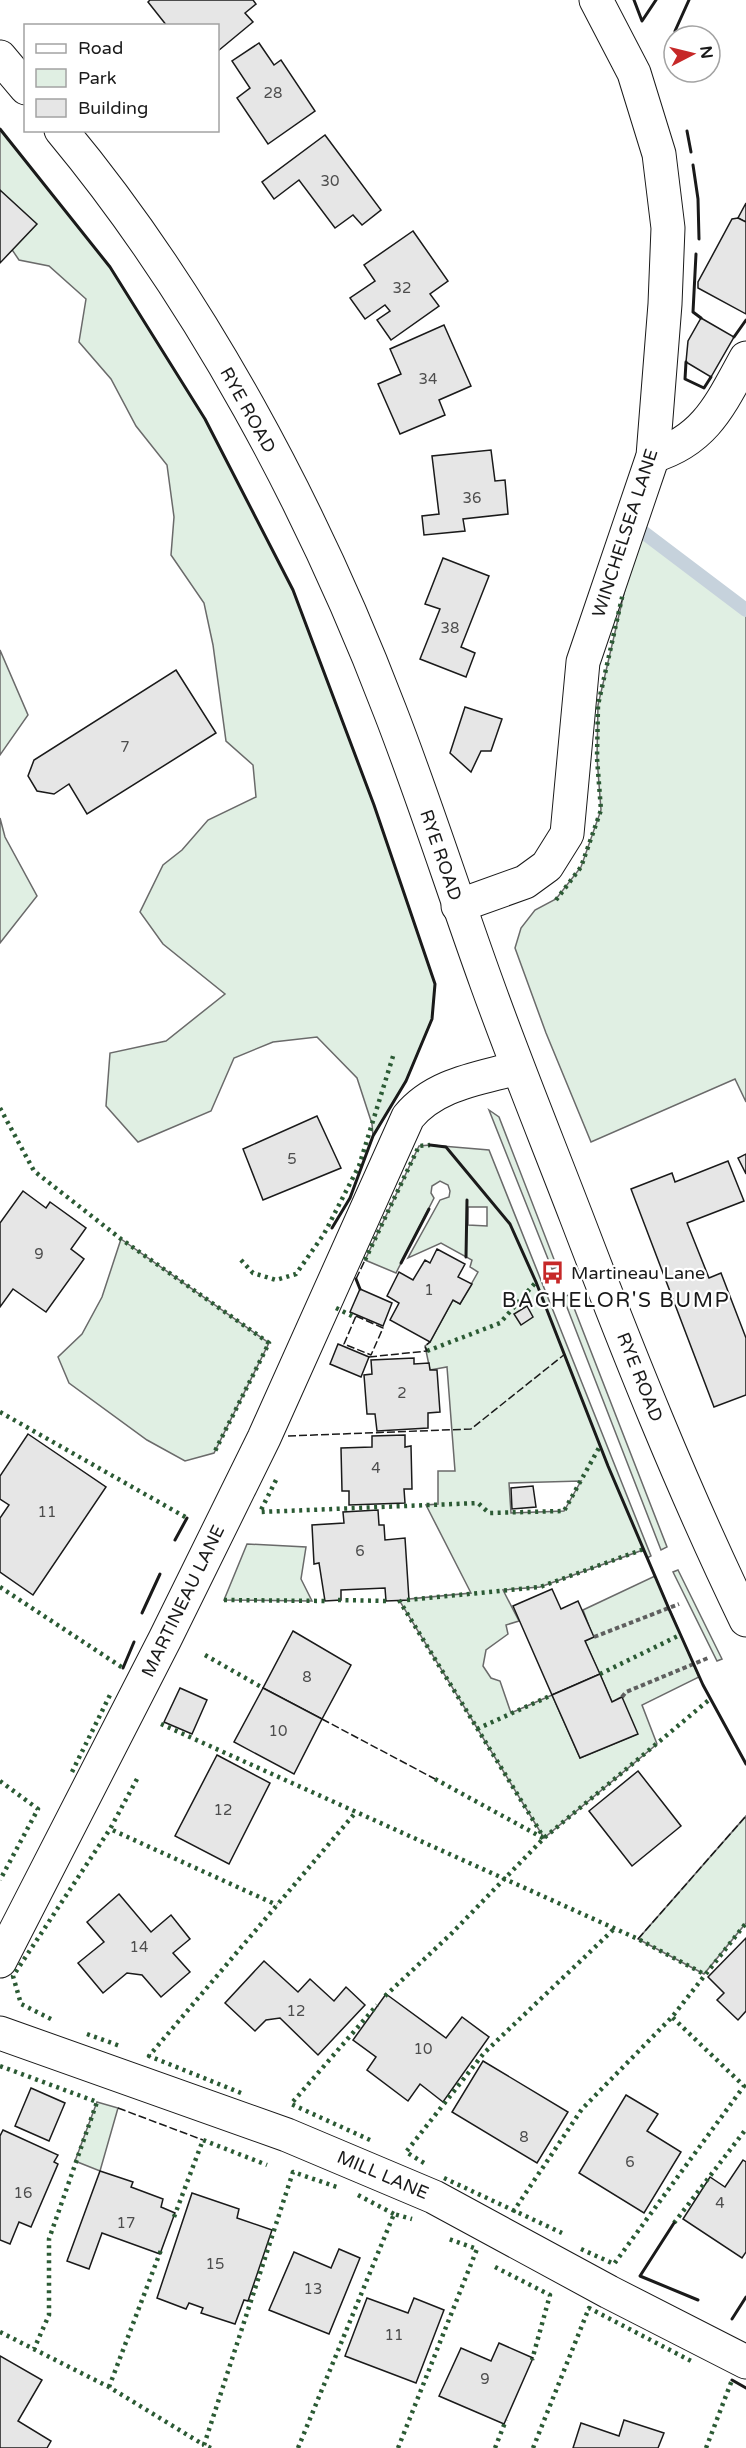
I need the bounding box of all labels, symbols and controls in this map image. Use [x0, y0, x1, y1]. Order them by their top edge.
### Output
legend [24, 24, 219, 132]
north arrow [662, 24, 722, 84]
text: Road [78, 37, 123, 59]
text: N [695, 45, 717, 60]
text: Park [78, 67, 117, 89]
house number: 28 [264, 84, 282, 102]
text: Building [78, 97, 148, 119]
house number: 30 [321, 172, 339, 190]
house number: 32 [393, 279, 411, 297]
street label: RYE ROAD [215, 363, 281, 457]
house number: 34 [419, 370, 437, 388]
street label: WINCHELSEA LANE [587, 446, 663, 620]
house number: 36 [463, 489, 481, 507]
house number: 38 [441, 619, 459, 637]
house number: 7 [120, 738, 130, 756]
street label: RYE ROAD [415, 807, 467, 903]
house number: 5 [287, 1150, 297, 1168]
house number: 9 [34, 1245, 44, 1263]
bus stop icon: Martineau Lane [540, 1260, 566, 1286]
place label: Martineau Lane [571, 1262, 705, 1284]
house number: 1 [424, 1281, 434, 1299]
district label: BACHELOR'S BUMP [502, 1288, 730, 1313]
street label: RYE ROAD [612, 1329, 668, 1425]
house number: 2 [397, 1384, 407, 1402]
house number: 4 [371, 1459, 381, 1477]
house number: 11 [38, 1503, 56, 1521]
street label: MARTINEAU LANE [137, 1521, 229, 1681]
house number: 6 [355, 1542, 365, 1560]
house number: 8 [302, 1668, 312, 1686]
house number: 10 [269, 1722, 287, 1740]
house number: 12 [214, 1801, 232, 1819]
house number: 14 [130, 1938, 148, 1956]
house number: 12 [287, 2002, 305, 2020]
house number: 10 [414, 2040, 432, 2058]
house number: 8 [519, 2128, 529, 2146]
street label: MILL LANE [334, 2146, 432, 2204]
house number: 6 [625, 2153, 635, 2171]
house number: 16 [14, 2184, 32, 2202]
house number: 4 [715, 2194, 725, 2212]
house number: 17 [117, 2214, 135, 2232]
house number: 15 [206, 2255, 224, 2273]
house number: 13 [304, 2280, 322, 2298]
house number: 11 [385, 2326, 403, 2344]
house number: 9 [480, 2370, 490, 2388]

